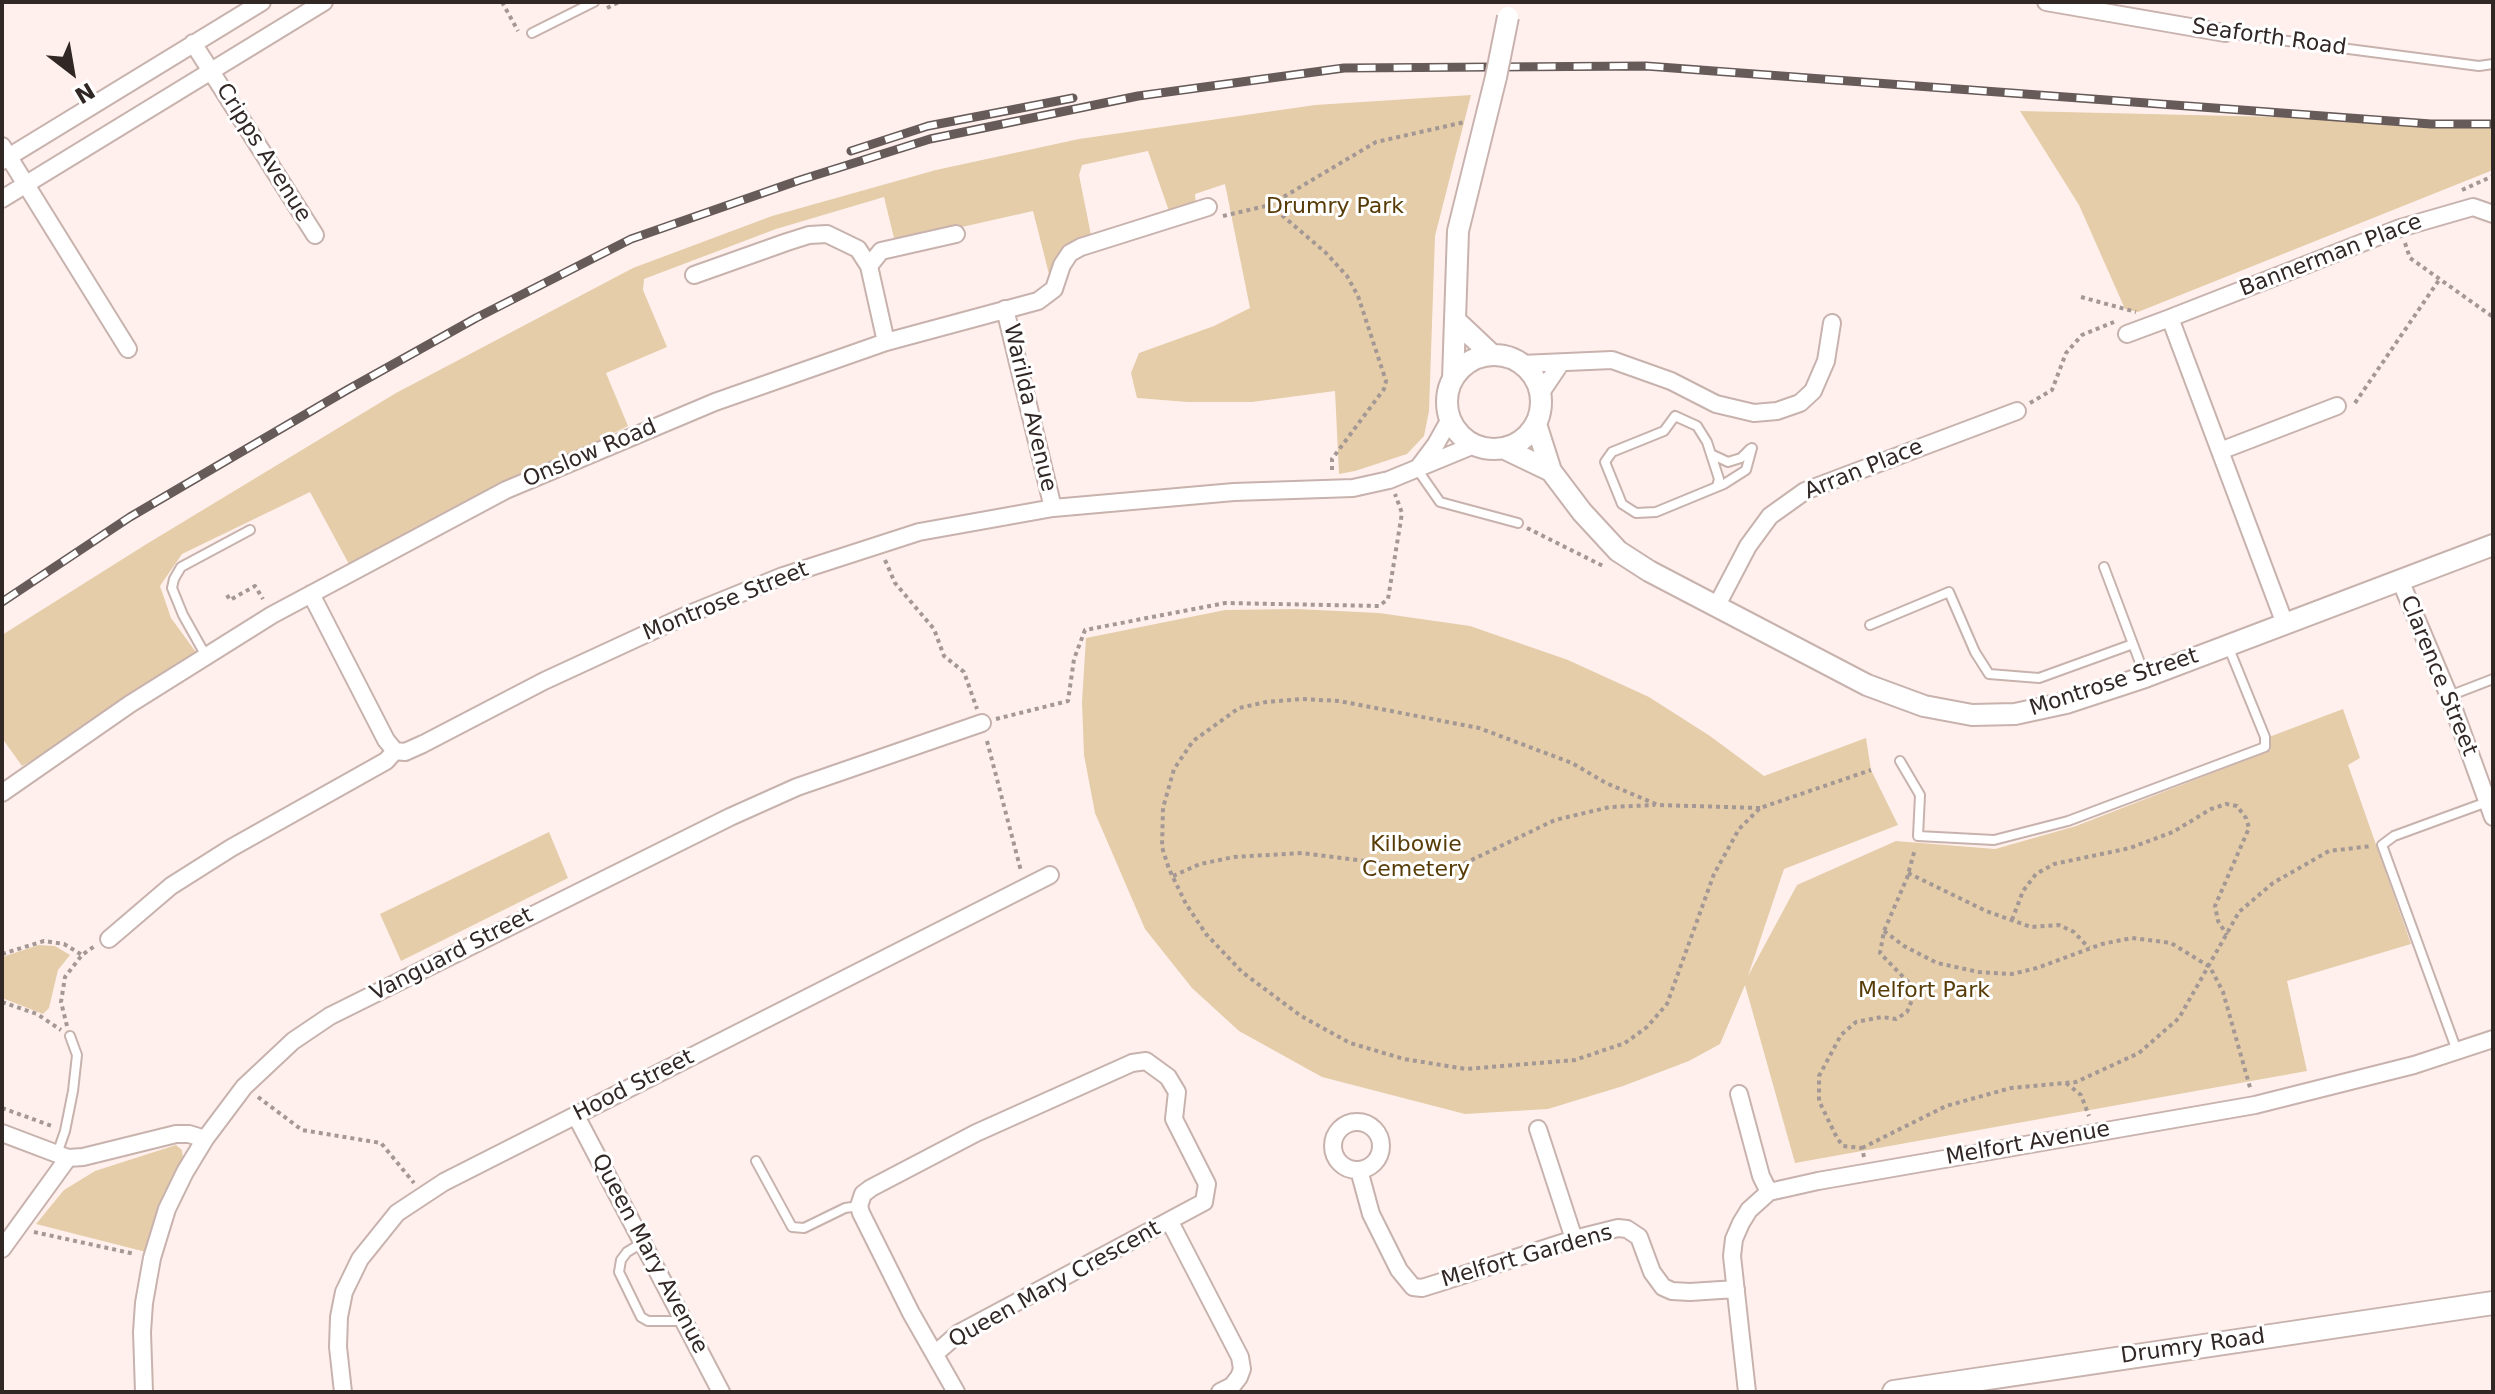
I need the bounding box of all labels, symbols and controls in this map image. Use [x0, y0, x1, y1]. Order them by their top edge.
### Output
street label: Seaforth Road [2190, 14, 2348, 62]
north arrow [32, 32, 112, 112]
text: N [70, 78, 99, 108]
street label: Cripps Avenue [210, 79, 316, 227]
park label: Drumry Park [1266, 194, 1404, 220]
street label: Bannerman Place [2236, 209, 2426, 303]
street label: Warilda Avenue [997, 322, 1061, 494]
street label: Onslow Road [519, 414, 661, 494]
street label: Arran Place [1801, 434, 1927, 506]
street label: Montrose Street [640, 557, 812, 647]
street label: Clarence Street [2394, 592, 2482, 760]
street label: Montrose Street [2026, 643, 2202, 723]
park label: Kilbowie Cemetery [1362, 832, 1470, 884]
street label: Vanguard Street [366, 903, 538, 1007]
park label: Melfort Park [1858, 978, 1990, 1004]
street label: Hood Street [570, 1044, 698, 1128]
street label: Melfort Avenue [1944, 1117, 2112, 1171]
street label: Queen Mary Avenue [585, 1150, 713, 1358]
street label: Queen Mary Crescent [945, 1216, 1165, 1354]
street label: Melfort Gardens [1438, 1220, 1616, 1294]
street label: Drumry Road [2119, 1324, 2267, 1370]

